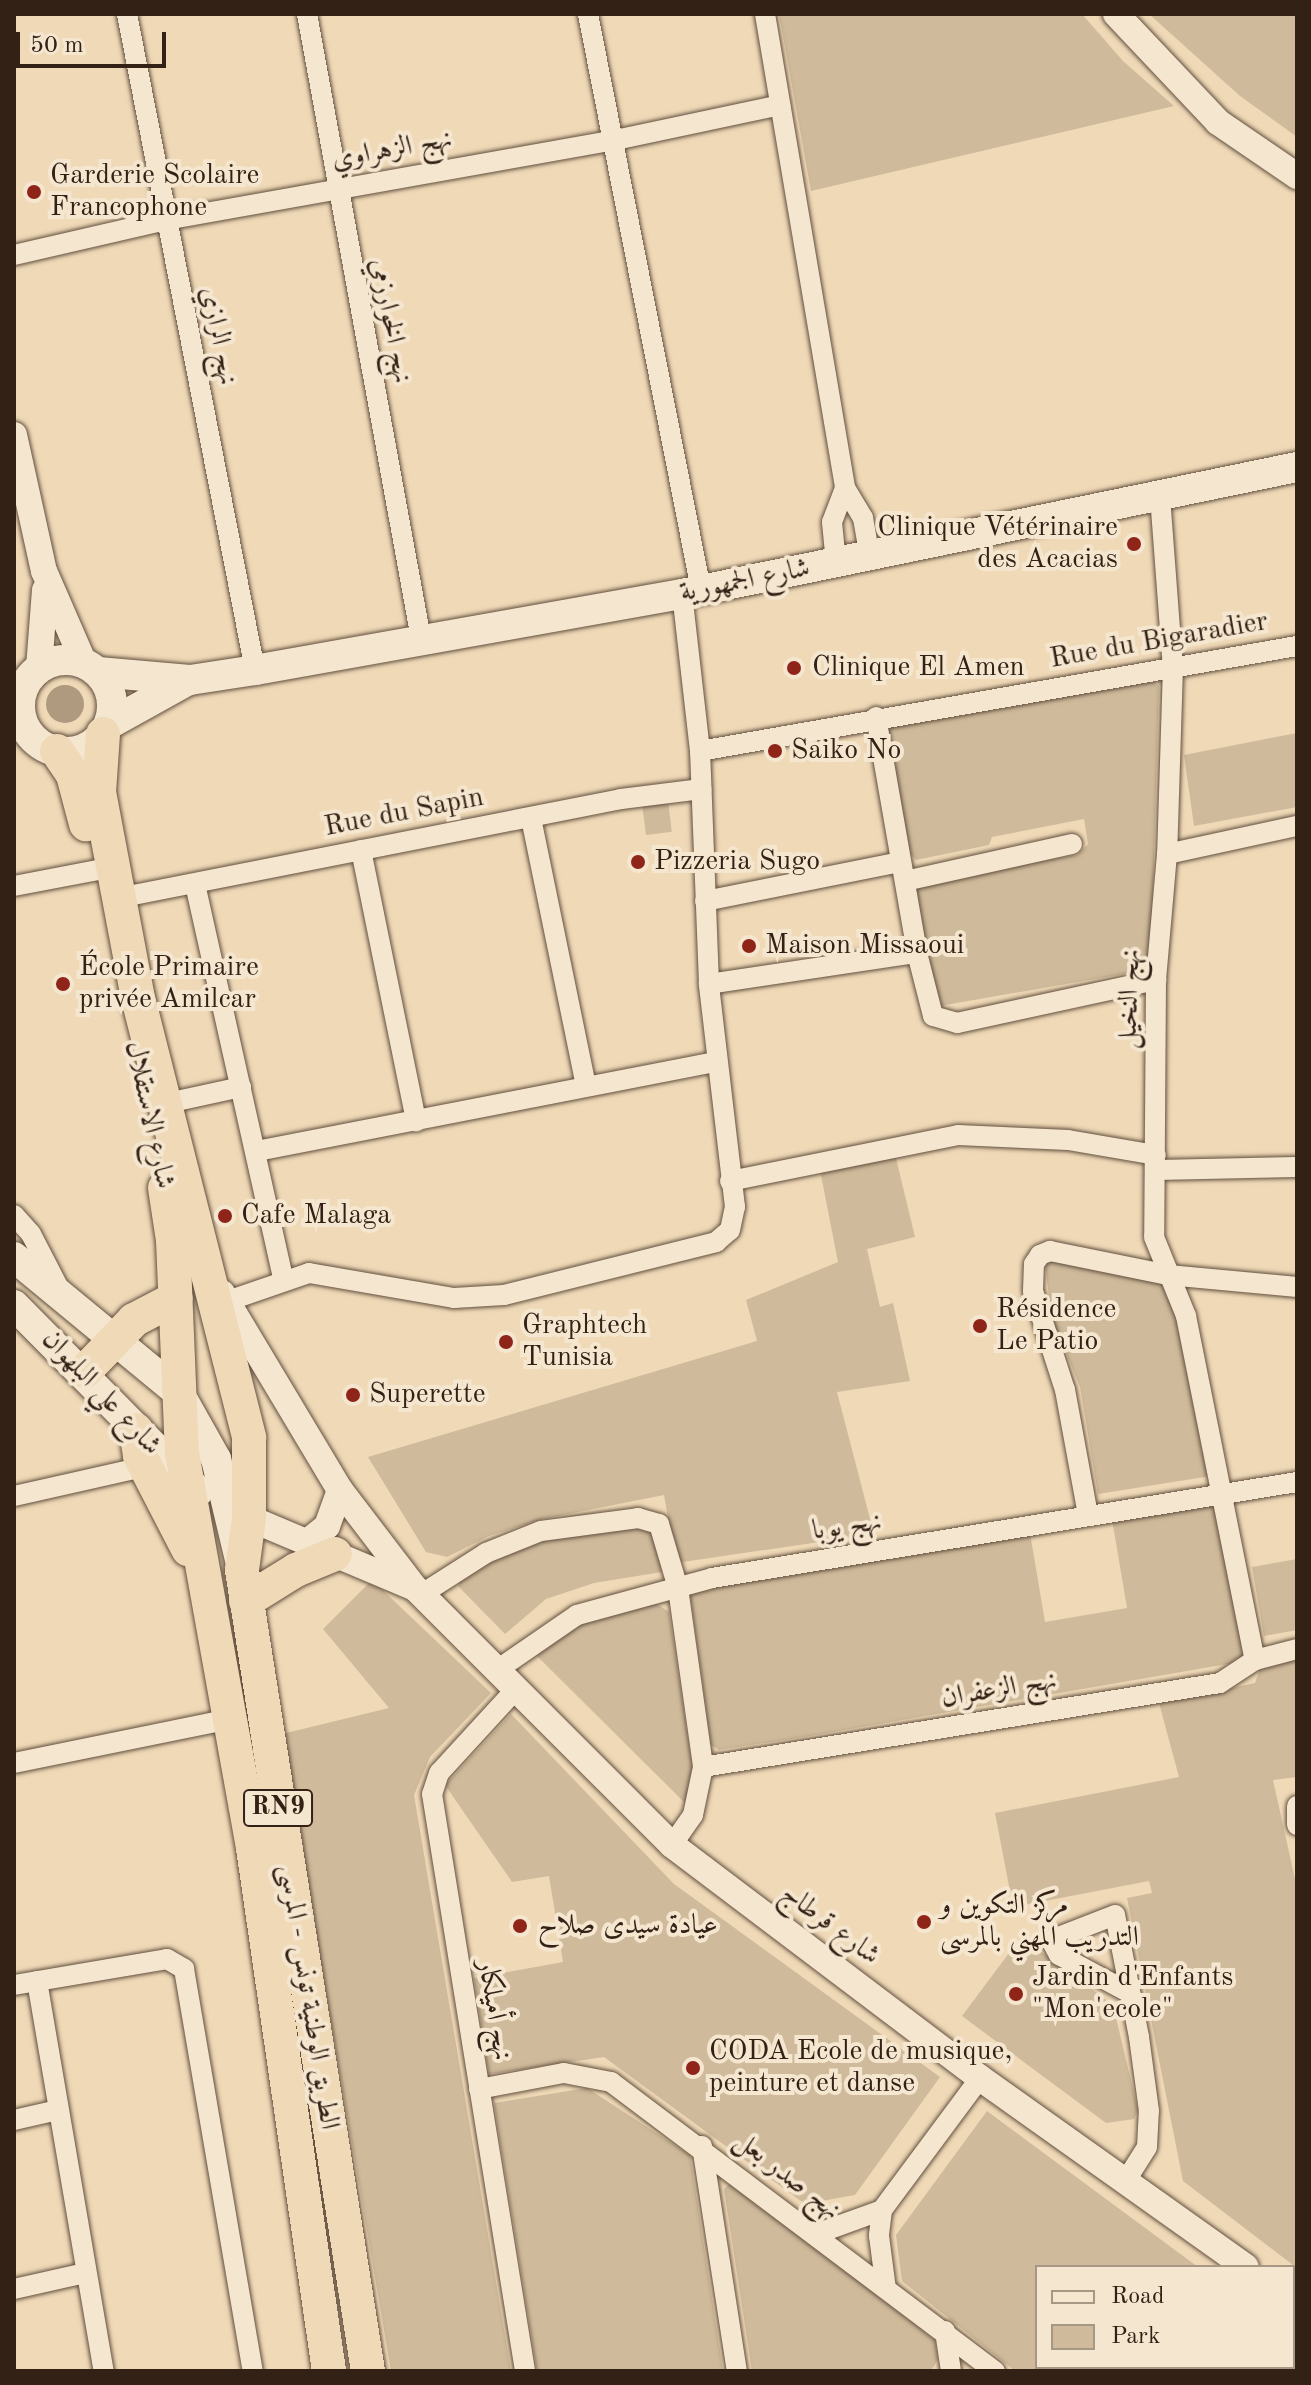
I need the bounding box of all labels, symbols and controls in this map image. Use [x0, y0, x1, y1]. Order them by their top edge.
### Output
scale bar [20, 16, 170, 66]
text: 50 m [30, 34, 84, 58]
street label: نهج الزهراوي [329, 123, 455, 177]
place label: Garderie Scolaire Francophone [50, 159, 259, 225]
marker: Garderie Scolaire Francophone [25, 183, 43, 201]
street label: نهج الخوارزمي [361, 256, 419, 386]
street label: نهج الرازي [192, 284, 244, 388]
place label: Clinique Vétérinaire des Acacias [877, 511, 1118, 577]
marker: Clinique Vétérinaire des Acacias [1125, 535, 1143, 553]
street label: شارع الجمهورية [677, 552, 813, 610]
street label: Rue du Bigaradier [1047, 605, 1271, 677]
place label: Clinique El Amen [812, 651, 1025, 685]
marker: Clinique El Amen [783, 657, 805, 679]
place label: Saiko No [791, 734, 901, 768]
marker: Saiko No [766, 742, 784, 760]
street label: Rue du Sapin [322, 781, 486, 845]
place label: Pizzeria Sugo [654, 845, 820, 879]
marker: Pizzeria Sugo [629, 853, 647, 871]
place label: Maison Missaoui [765, 929, 964, 963]
marker: Maison Missaoui [740, 937, 758, 955]
street label: نهج النخيل [1111, 948, 1149, 1050]
place label: École Primaire privée Amilcar [79, 951, 259, 1017]
marker: École Primaire privée Amilcar [54, 975, 72, 993]
street label: شارع الاستقلال [117, 1038, 181, 1192]
place label: Cafe Malaga [241, 1199, 391, 1233]
marker: Cafe Malaga [216, 1207, 234, 1225]
place label: Résidence Le Patio [996, 1293, 1116, 1359]
place label: Graphtech Tunisia [522, 1309, 647, 1375]
marker: Résidence Le Patio [971, 1317, 989, 1335]
street label: شارع علي البلهوان [34, 1323, 168, 1463]
marker: Graphtech Tunisia [497, 1333, 515, 1351]
place label: Superette [369, 1378, 486, 1412]
marker: Superette [344, 1386, 362, 1404]
street label: نهج يوبا [810, 1506, 884, 1548]
street label: نهج الزعفران [939, 1664, 1059, 1716]
road number: RN9 [242, 1786, 314, 1830]
street label: الطريق الوطنية تونس - المرسى [270, 1862, 346, 2132]
street label: شارع قرطاج [774, 1877, 886, 1973]
place label: مركز التكوين و التدريب المهني بالمرسى [940, 1889, 1139, 1955]
place label: عيادة سيدى صلاح [538, 1909, 718, 1943]
marker: مركز التكوين و التدريب المهني بالمرسى [915, 1913, 933, 1931]
marker: عيادة سيدى صلاح [509, 1915, 531, 1937]
street label: نهج أميلكار [469, 1957, 519, 2063]
place label: Jardin d'Enfants "Mon'ecole" [1032, 1961, 1233, 2027]
marker: Jardin d'Enfants "Mon'ecole" [1007, 1985, 1025, 2003]
place label: CODA Ecole de musique, peinture et danse [709, 2035, 1012, 2101]
marker: CODA Ecole de musique, peinture et danse [684, 2059, 702, 2077]
street label: نهج صدر بعل [727, 2124, 847, 2228]
legend [1035, 2265, 1295, 2369]
text: Road [1111, 2285, 1164, 2309]
text: Park [1111, 2325, 1160, 2349]

